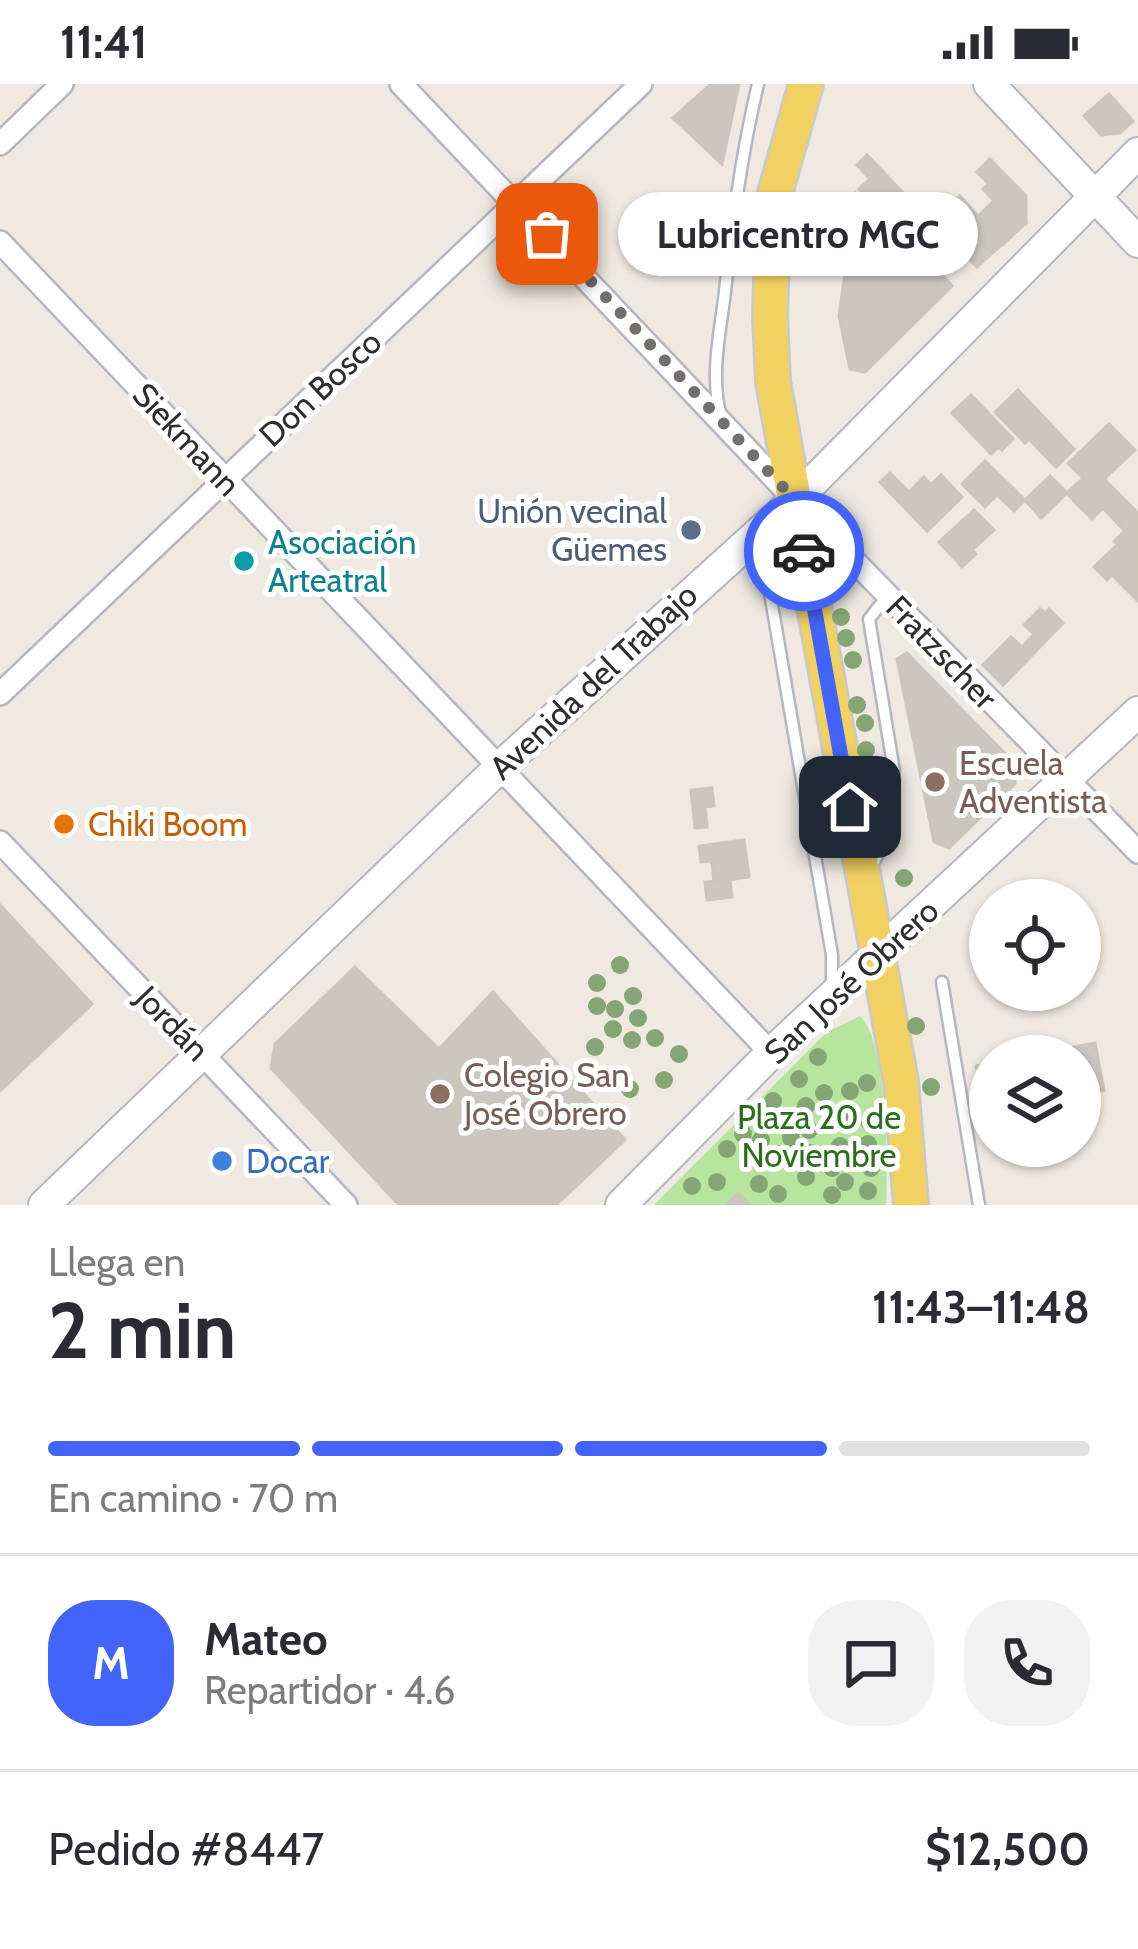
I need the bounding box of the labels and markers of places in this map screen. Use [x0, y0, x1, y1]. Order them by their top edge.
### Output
pin [496, 183, 598, 285]
callout: Lubricentro MGC [619, 192, 979, 276]
place label: Unión vecinal Güemes [477, 491, 667, 569]
marker: Unión vecinal Güemes [678, 517, 704, 543]
place label: Asociación Arteatral [268, 522, 417, 600]
marker: Asociación Arteatral [231, 548, 257, 574]
place label: Escuela Adventista [959, 743, 1107, 821]
pin [799, 756, 901, 858]
marker: Escuela Adventista [922, 769, 948, 795]
place label: Chiki Boom [88, 804, 247, 844]
marker: Chiki Boom [51, 811, 77, 837]
place label: Colegio San José Obrero [463, 1055, 630, 1133]
marker: Colegio San José Obrero [427, 1081, 453, 1107]
place label: Docar [246, 1141, 330, 1181]
marker: Docar [209, 1148, 235, 1174]

